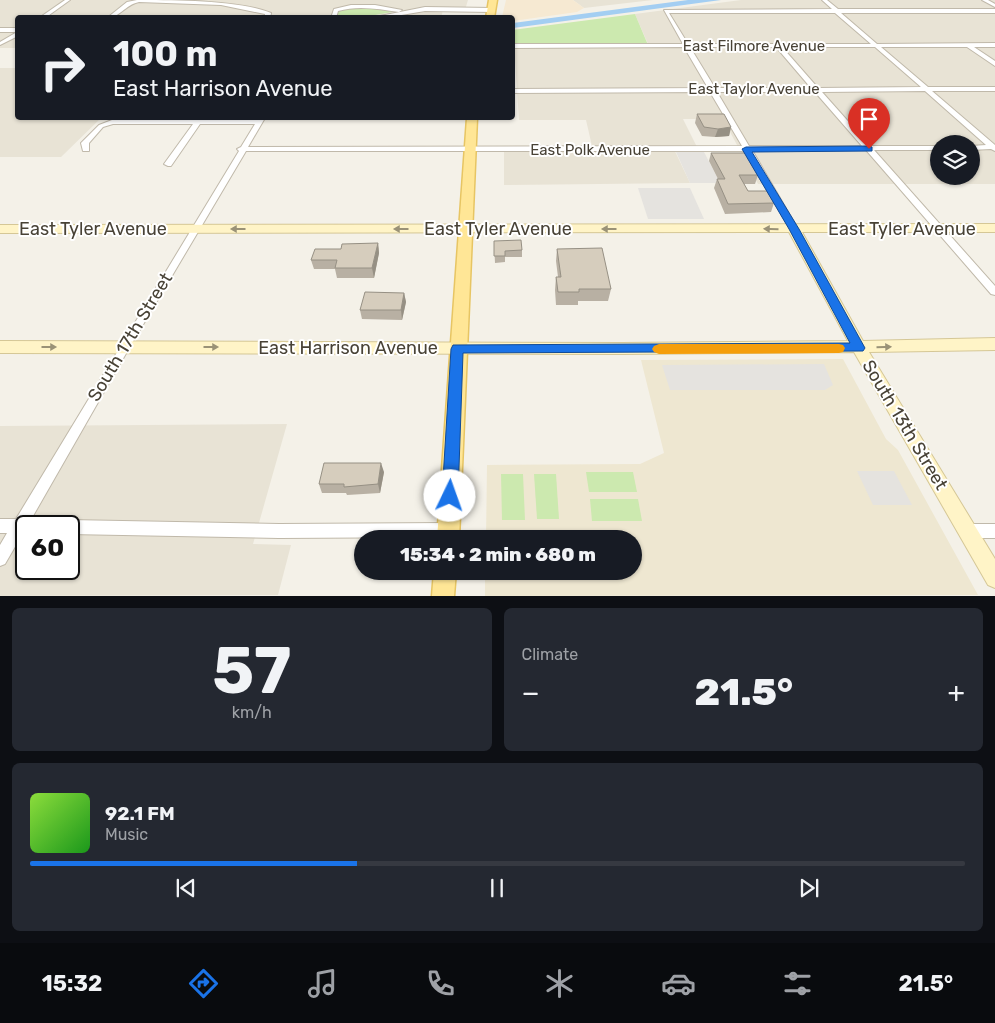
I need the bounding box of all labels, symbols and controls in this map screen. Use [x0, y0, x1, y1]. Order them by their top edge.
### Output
text: 100 m [113, 33, 218, 75]
icon: right [30, 35, 95, 100]
street label: East Filmore Avenue [683, 37, 825, 55]
text: East Harrison Avenue [113, 75, 333, 102]
street label: East Taylor Avenue [688, 80, 820, 98]
pin [848, 98, 890, 149]
icon: arrive [855, 105, 883, 133]
map controls [930, 135, 980, 185]
button: layers [930, 135, 980, 185]
street label: East Polk Avenue [530, 141, 650, 159]
street label: East Tyler Avenue [19, 218, 167, 240]
street label: East Tyler Avenue [424, 218, 572, 240]
street label: East Tyler Avenue [828, 218, 976, 240]
one-way arrow [763, 224, 779, 232]
one-way arrow [230, 225, 246, 233]
one-way arrow [393, 225, 409, 233]
one-way arrow [601, 225, 617, 233]
street label: South 17th Street [83, 269, 177, 405]
street label: East Harrison Avenue [258, 337, 438, 359]
one-way arrow [41, 343, 57, 351]
one-way arrow [203, 343, 219, 351]
one-way arrow [877, 343, 893, 351]
street label: South 13th Street [858, 356, 952, 494]
position arrow [423, 469, 475, 521]
speed limit sign: 60 [15, 515, 80, 580]
text: 15:34 · 2 min · 680 m [400, 543, 596, 566]
text: 57 [212, 632, 291, 709]
text: Climate [522, 645, 578, 664]
text: 21.5° [694, 669, 793, 715]
text: − [522, 676, 540, 709]
text: + [948, 676, 965, 709]
text: km/h [232, 703, 272, 722]
text: 92.1 FM [105, 802, 175, 825]
text: Music [105, 825, 148, 844]
icon: previous [172, 874, 200, 902]
icon: pause [483, 874, 511, 902]
icon: next [795, 874, 823, 902]
icon: directions [186, 966, 221, 1001]
icon: music [305, 966, 340, 1001]
icon: phone [423, 966, 458, 1001]
icon: climate [542, 966, 577, 1001]
icon: car [661, 966, 696, 1001]
icon: filters [780, 966, 815, 1001]
text: 15:32 [42, 970, 102, 997]
text: 21.5° [898, 970, 953, 997]

